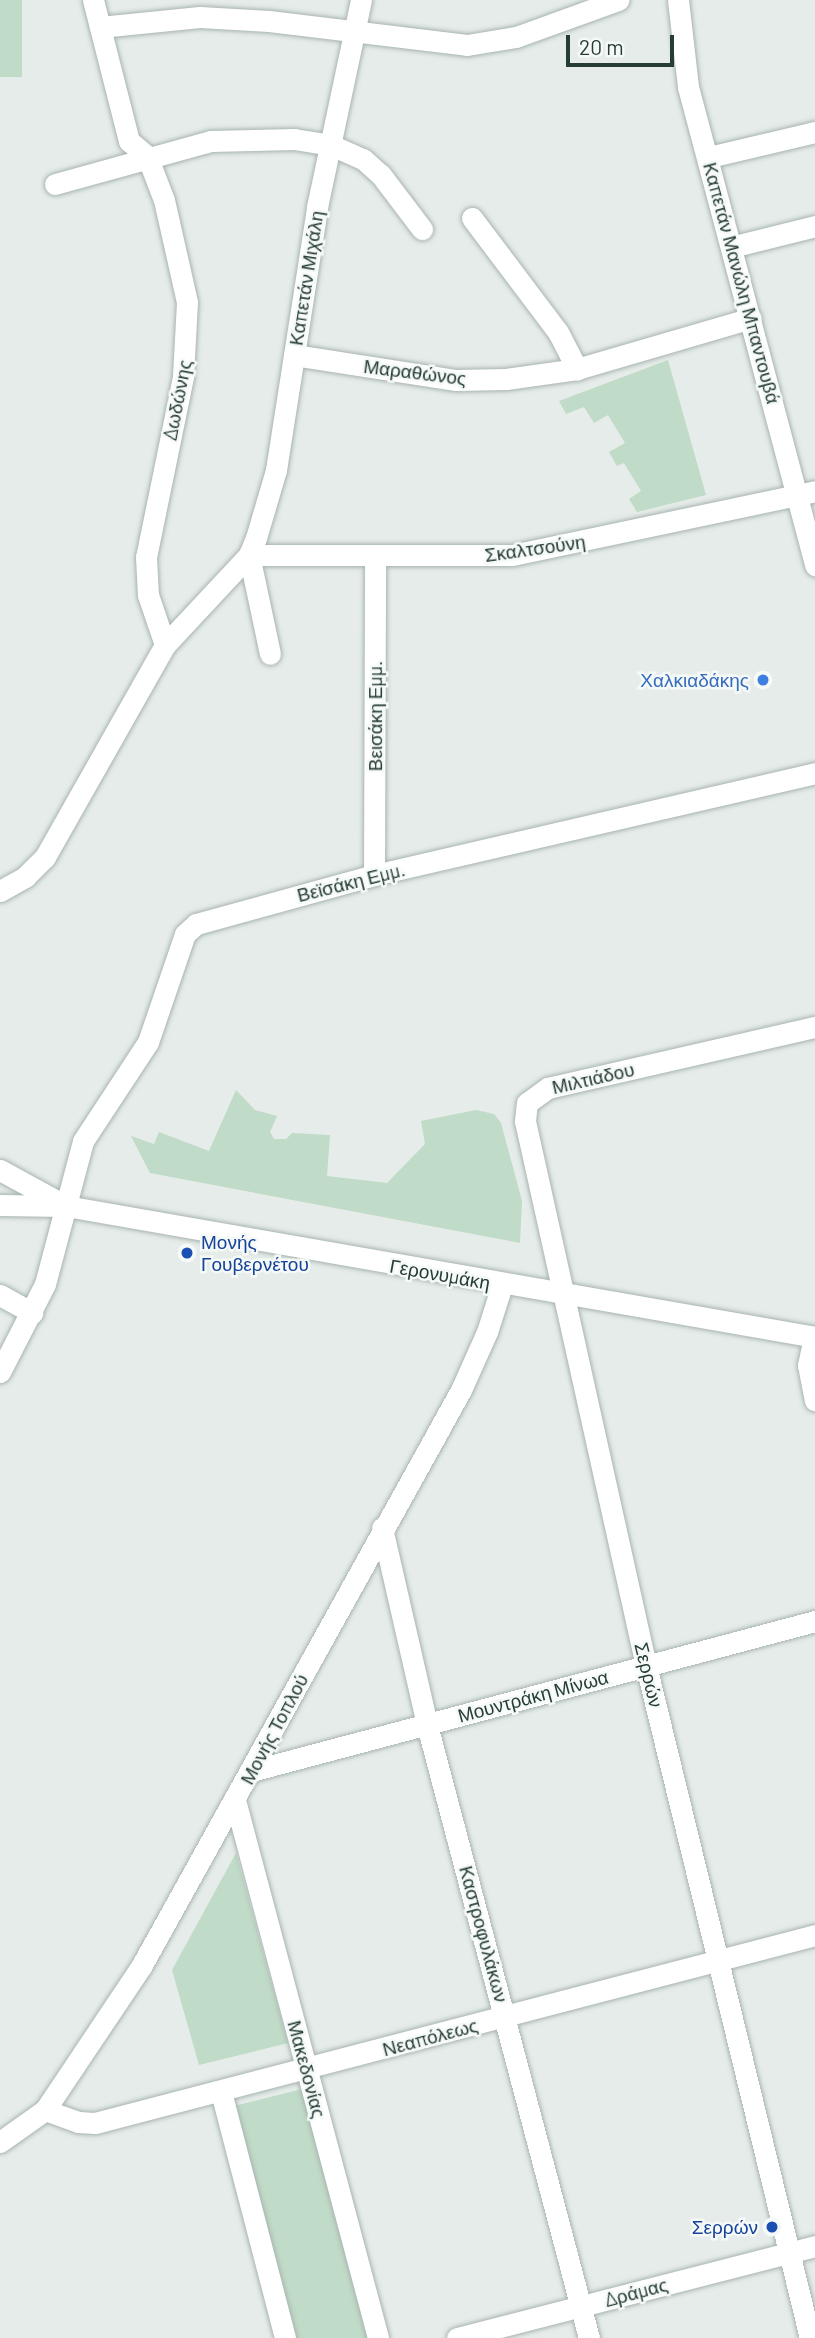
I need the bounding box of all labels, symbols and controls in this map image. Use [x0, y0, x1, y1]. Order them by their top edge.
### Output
scale bar [570, 21, 678, 65]
text: 20 m [579, 34, 624, 59]
street label: Καπετάν Μανώλη Μπαντουβά [699, 160, 785, 406]
street label: Καπετάν Μιχάλη [284, 209, 328, 347]
street label: Μαραθώνος [362, 354, 468, 390]
street label: Δωδώνης [158, 358, 196, 442]
street label: Σκαλτσούνη [483, 530, 587, 566]
street label: Βεισάκη Εμμ. [364, 661, 386, 771]
place label: Χαλκιαδάκης [640, 669, 749, 691]
marker: Χαλκιαδάκης [755, 672, 771, 688]
street label: Βεϊσάκη Εμμ. [295, 858, 407, 906]
street label: Μιλτιάδου [550, 1057, 636, 1099]
place label: Μονής Γουβερνέτου [201, 1231, 309, 1275]
marker: Μονής Γουβερνέτου [179, 1245, 195, 1261]
street label: Γερονυμάκη [388, 1254, 492, 1294]
street label: Σερρών [630, 1640, 668, 1710]
street label: Μουντράκη Μίνωα [455, 1665, 611, 1727]
street label: Μονής Τοπλού [235, 1670, 313, 1788]
street label: Καστροφυλάκων [455, 1863, 513, 2005]
street label: Νεαπόλεως [380, 2013, 480, 2061]
street label: Μακεδονίας [283, 2018, 331, 2120]
place label: Σερρών [692, 2216, 758, 2238]
marker: Σερρών [764, 2219, 780, 2235]
street label: Δράμας [602, 2273, 670, 2311]

